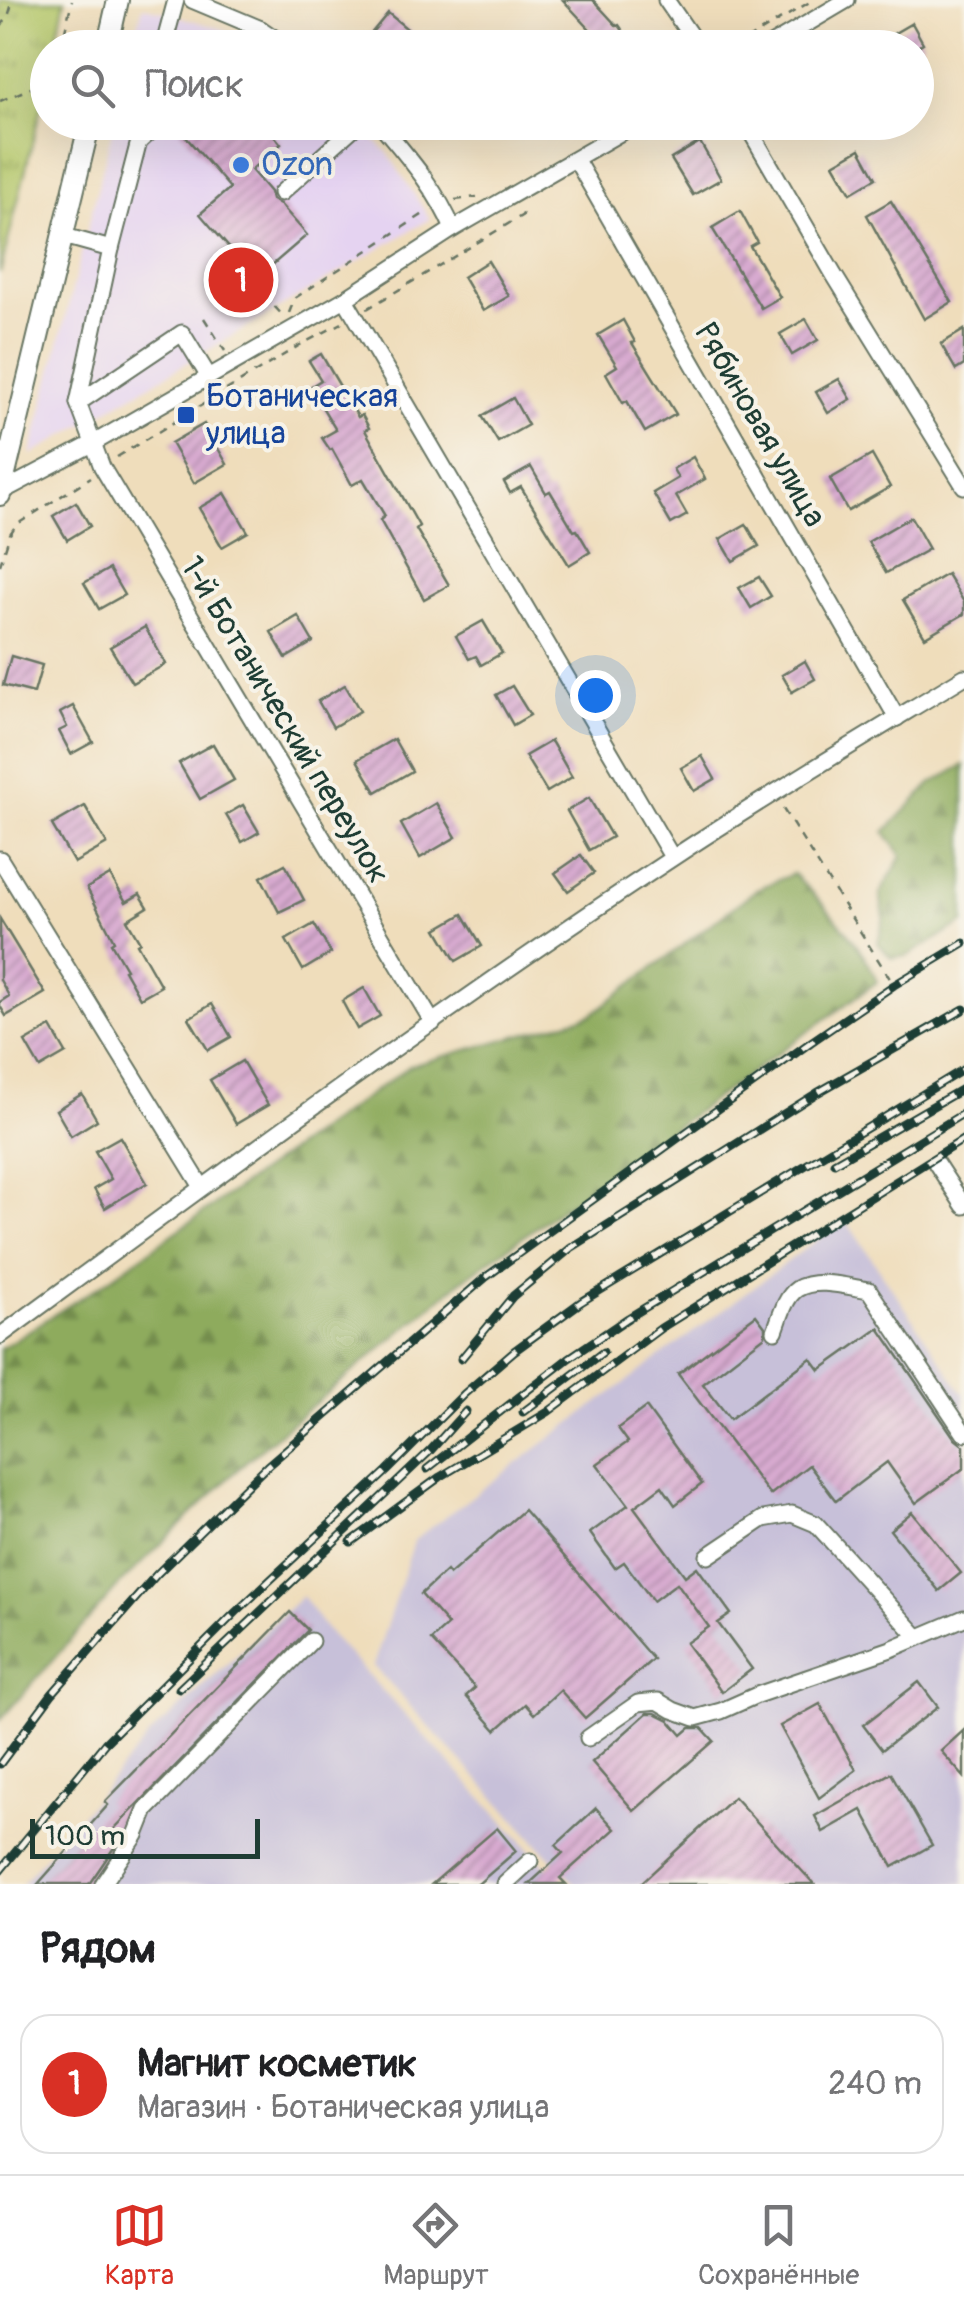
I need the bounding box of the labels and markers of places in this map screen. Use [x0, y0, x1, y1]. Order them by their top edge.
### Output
place label: Ozon [261, 145, 333, 185]
marker: Ozon [230, 154, 252, 176]
pin: 1 [208, 242, 274, 318]
place label: Ботаническая улица [205, 377, 398, 454]
marker: Ботаническая улица [175, 404, 197, 426]

